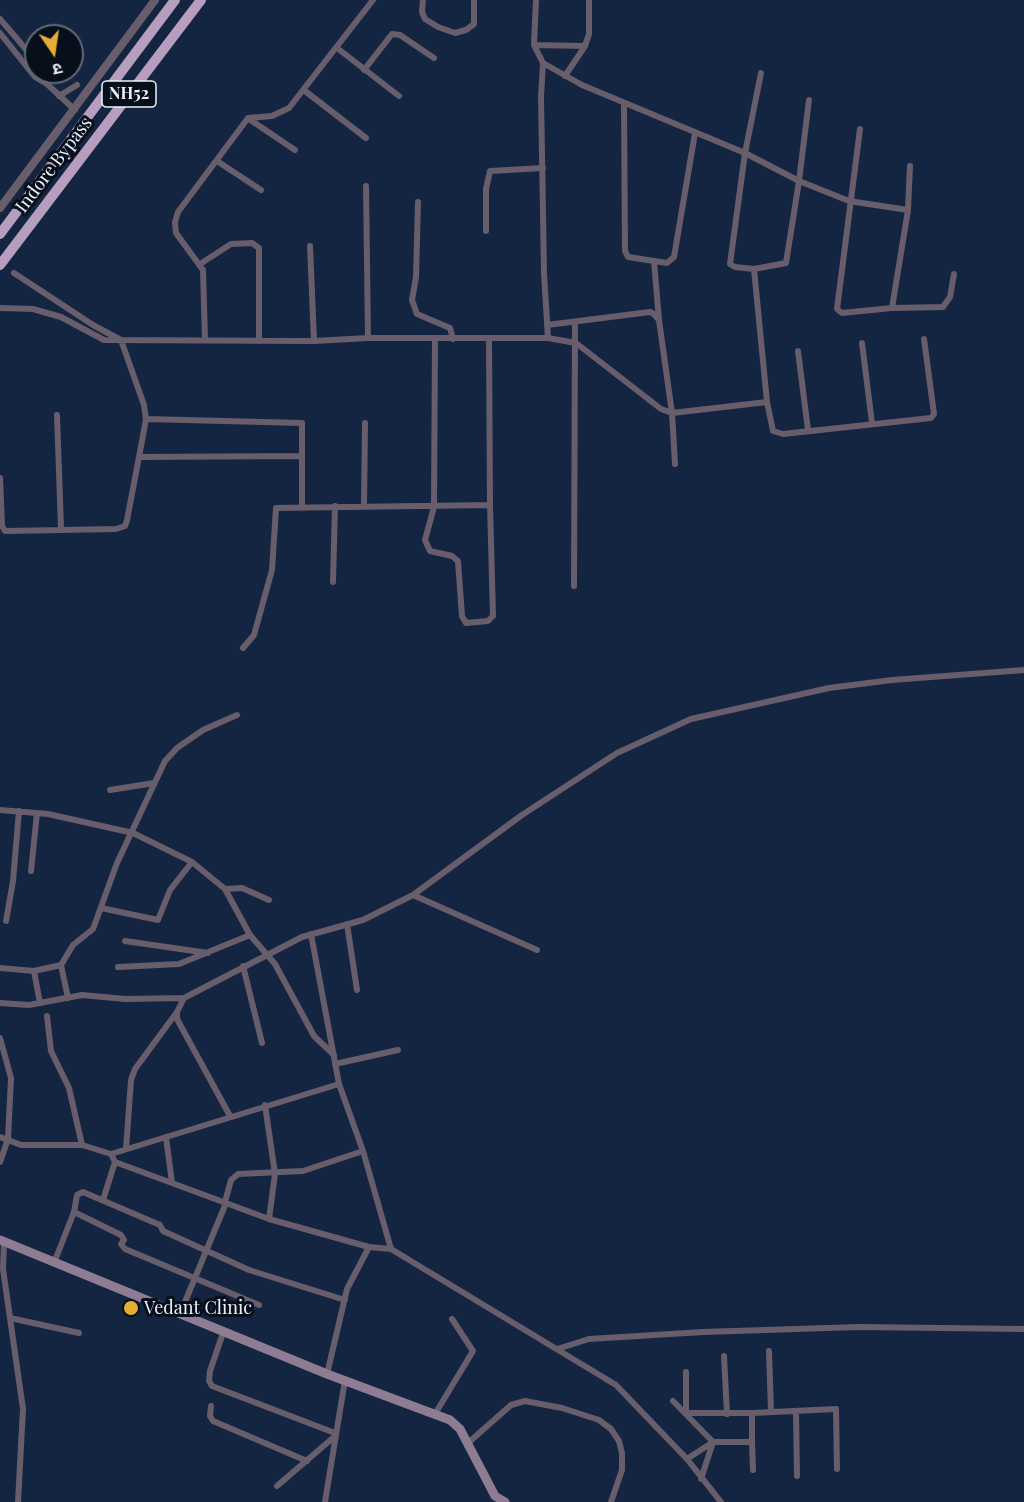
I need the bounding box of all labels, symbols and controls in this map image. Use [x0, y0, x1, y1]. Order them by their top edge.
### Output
north arrow [24, 24, 84, 84]
text: उ [51, 59, 65, 81]
road number: NH52 [102, 81, 156, 107]
street label: Indore Bypass [11, 113, 97, 217]
place label: Vedant Clinic [144, 1297, 252, 1319]
marker: Vedant Clinic [122, 1299, 140, 1317]

